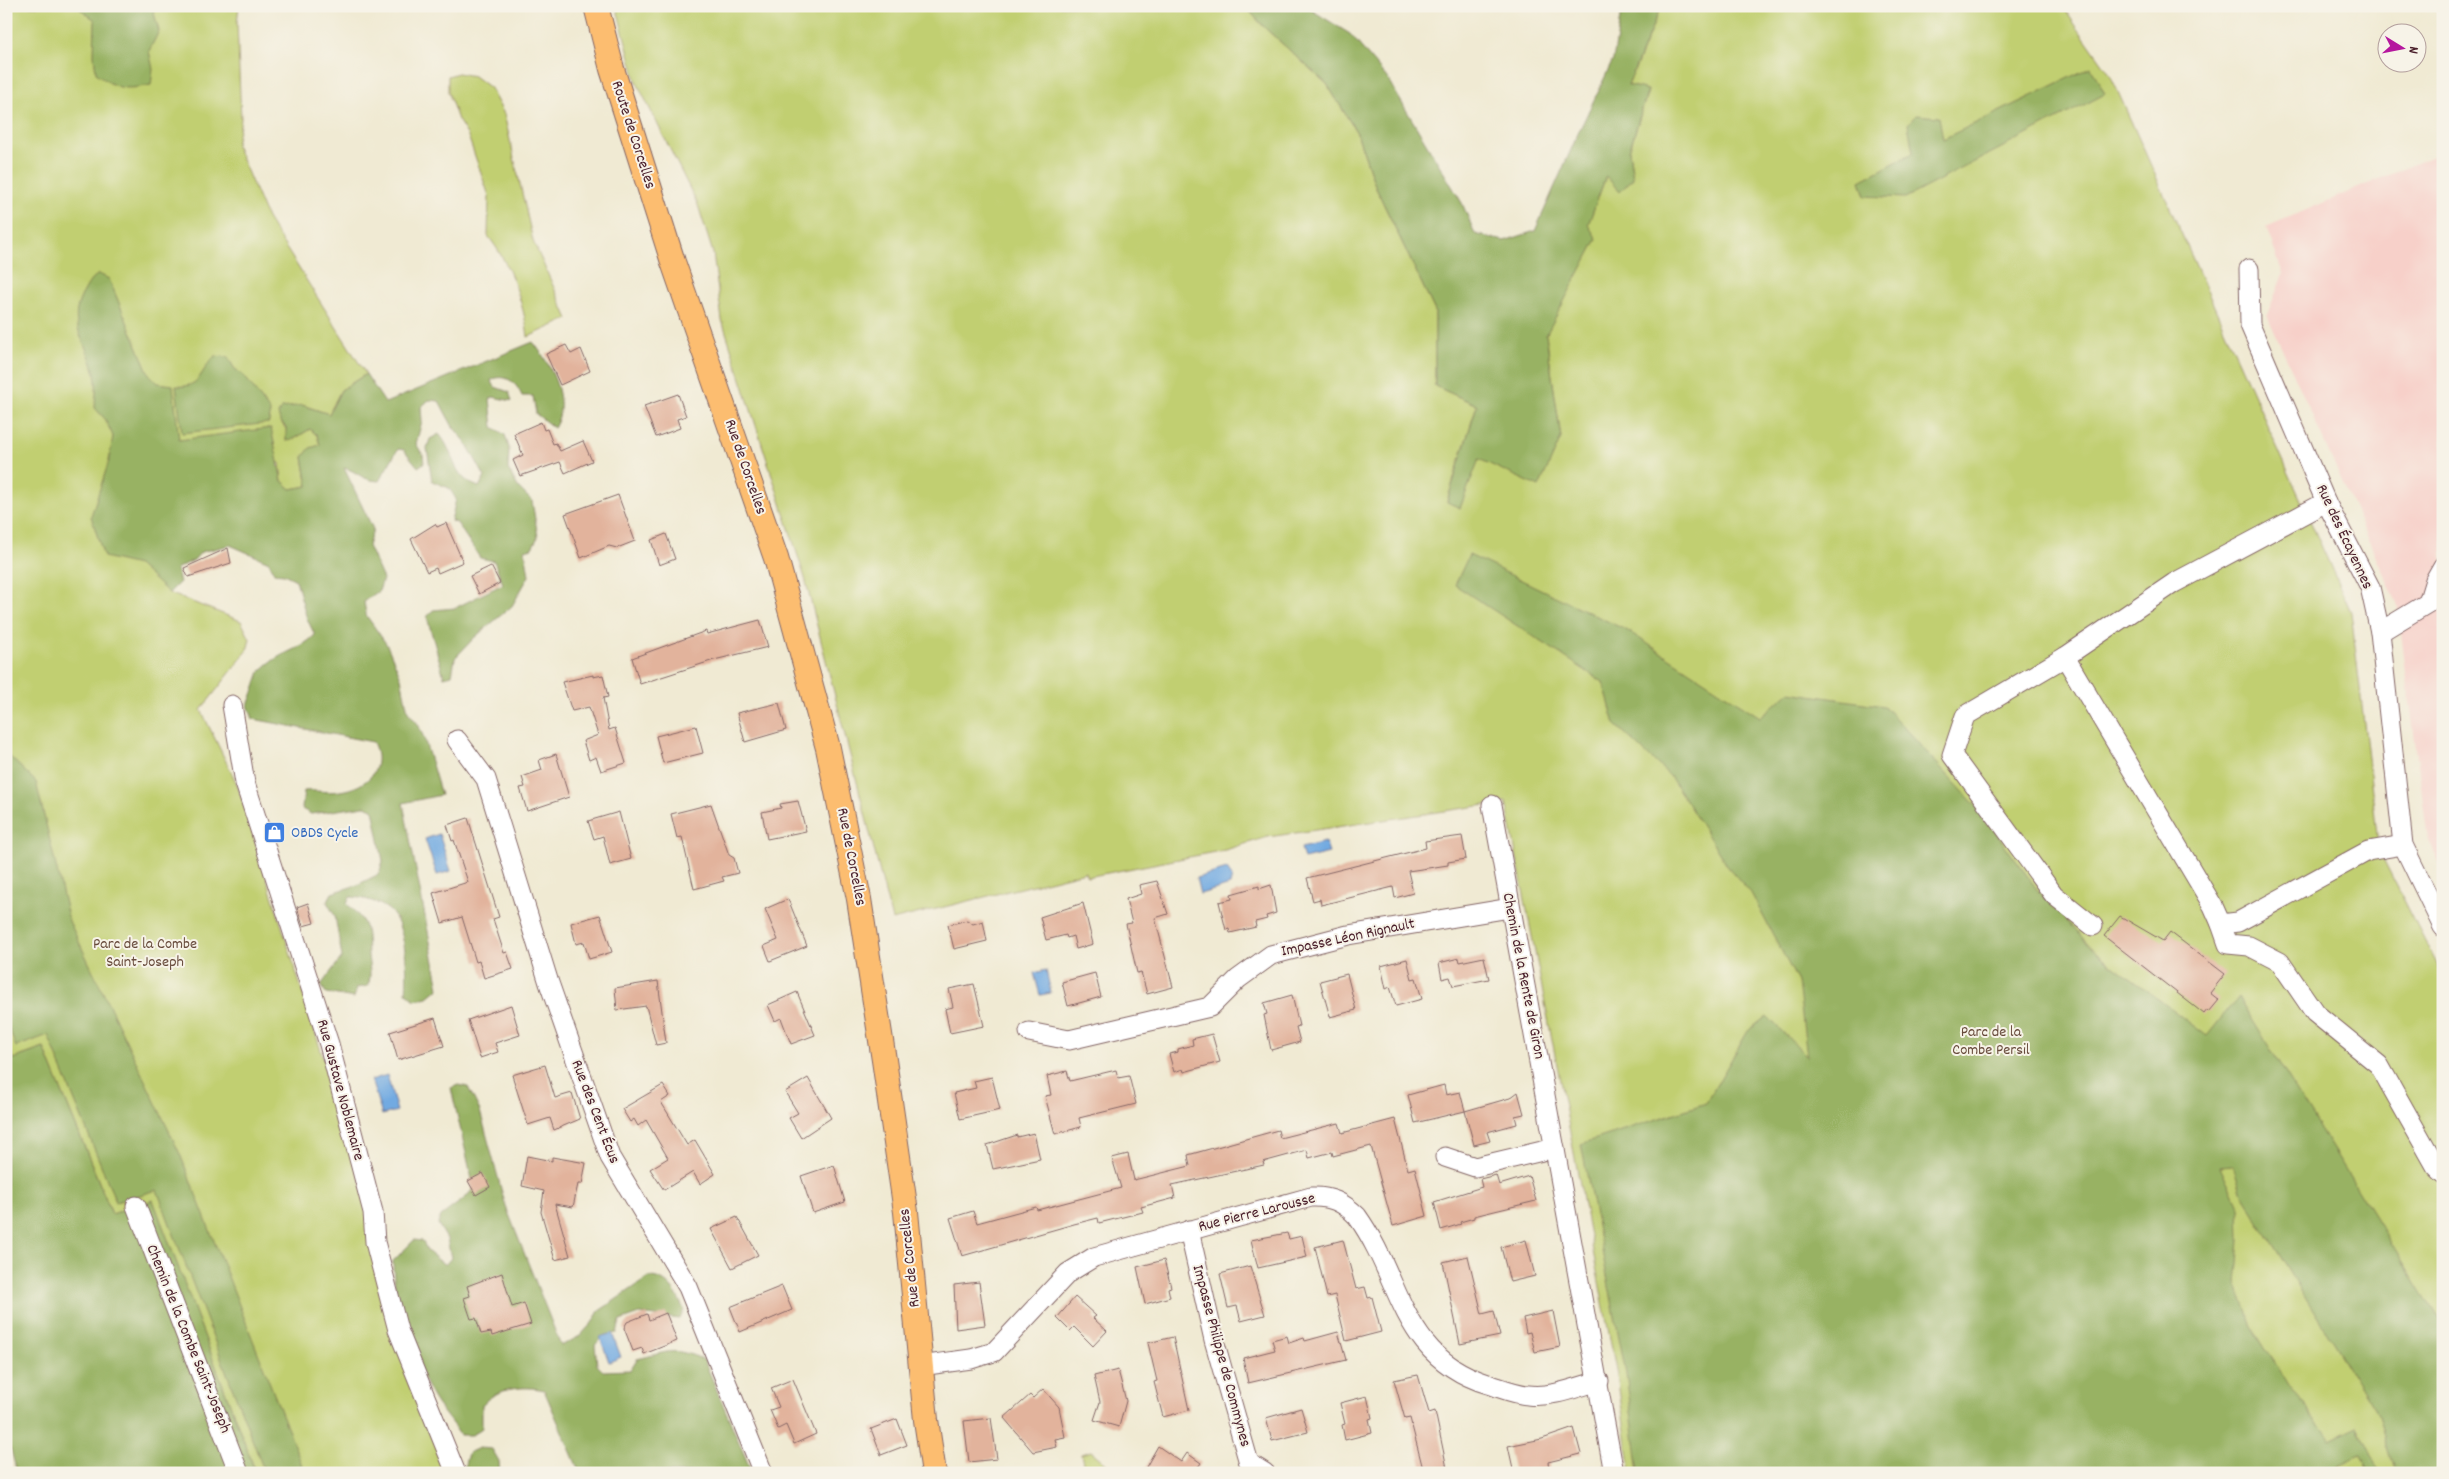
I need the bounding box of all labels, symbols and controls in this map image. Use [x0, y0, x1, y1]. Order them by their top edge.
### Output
north arrow [2376, 22, 2426, 72]
text: N [2402, 45, 2423, 55]
street label: Route de Corcelles [605, 78, 661, 192]
street label: Rue de Corcelles [718, 416, 772, 518]
street label: Rue des Écayennes [2310, 481, 2379, 594]
street label: Rue de Corcelles [830, 806, 872, 908]
shop icon: OBDS Cycle [263, 821, 287, 845]
place label: OBDS Cycle [291, 822, 358, 845]
street label: Chemin de la Rente de Giron [1496, 891, 1550, 1061]
street label: Impasse Léon Rignault [1279, 913, 1417, 963]
park label: Parc de la Combe Saint-Joseph [93, 933, 197, 974]
street label: Rue Gustave Noblemaire [310, 1017, 370, 1163]
park label: Parc de la Combe Persil [1952, 1021, 2030, 1062]
street label: Rue des Cent Écus [565, 1057, 625, 1168]
street label: Rue Pierre Larousse [1196, 1187, 1318, 1239]
street label: Rue de Corcelles [893, 1207, 927, 1309]
street label: Chemin de la Combe Saint-Joseph [140, 1241, 236, 1437]
street label: Impasse Philippe de Commynes [1186, 1262, 1256, 1450]

